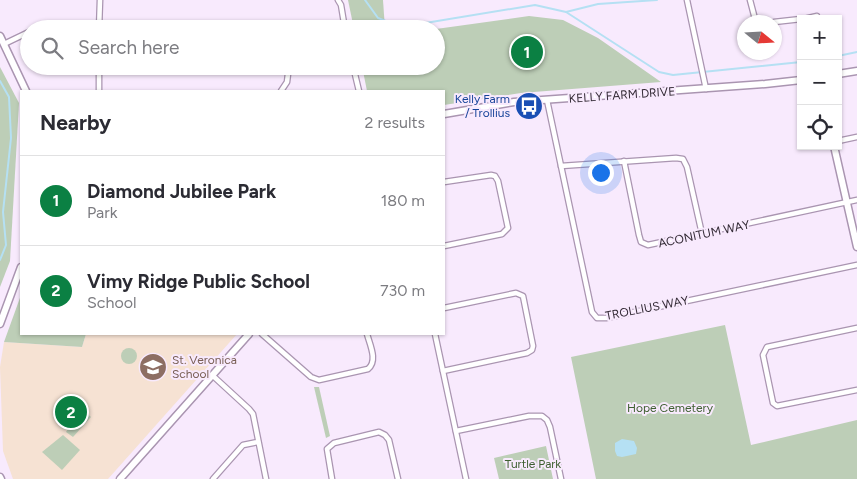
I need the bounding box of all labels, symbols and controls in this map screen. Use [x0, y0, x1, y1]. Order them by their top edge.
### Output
north arrow [737, 15, 782, 60]
map controls [797, 15, 842, 150]
button: + [797, 15, 842, 60]
search box [20, 20, 445, 75]
pin: 1 [511, 33, 543, 71]
icon: search [38, 34, 66, 62]
text: Search here [78, 36, 180, 59]
button: − [797, 60, 842, 105]
street label: KELLY FARM DRIVE [568, 84, 676, 106]
bus stop icon: Kelly Farm / Trollius [514, 91, 544, 121]
place label: Kelly Farm / Trollius [455, 92, 510, 120]
button: locate [797, 105, 842, 150]
text: Nearby [40, 110, 111, 135]
text: 2 results [365, 113, 425, 132]
your location [588, 160, 614, 186]
text: Diamond Jubilee Park [87, 180, 276, 203]
text: 1 [53, 191, 59, 210]
text: 180 m [381, 191, 425, 210]
text: Park [87, 203, 117, 222]
street label: ACONITUM WAY [657, 217, 752, 251]
text: Vimy Ridge Public School [87, 270, 310, 293]
text: 2 [51, 281, 61, 300]
text: 730 m [380, 281, 425, 300]
text: School [87, 293, 137, 312]
street label: TROLLIUS WAY [604, 293, 690, 323]
school or university icon: St. Veronica School [138, 352, 168, 382]
place label: St. Veronica School [172, 353, 237, 381]
pin: 2 [55, 393, 87, 431]
park label: Hope Cemetery [627, 401, 714, 415]
park label: Turtle Park [505, 457, 561, 471]

